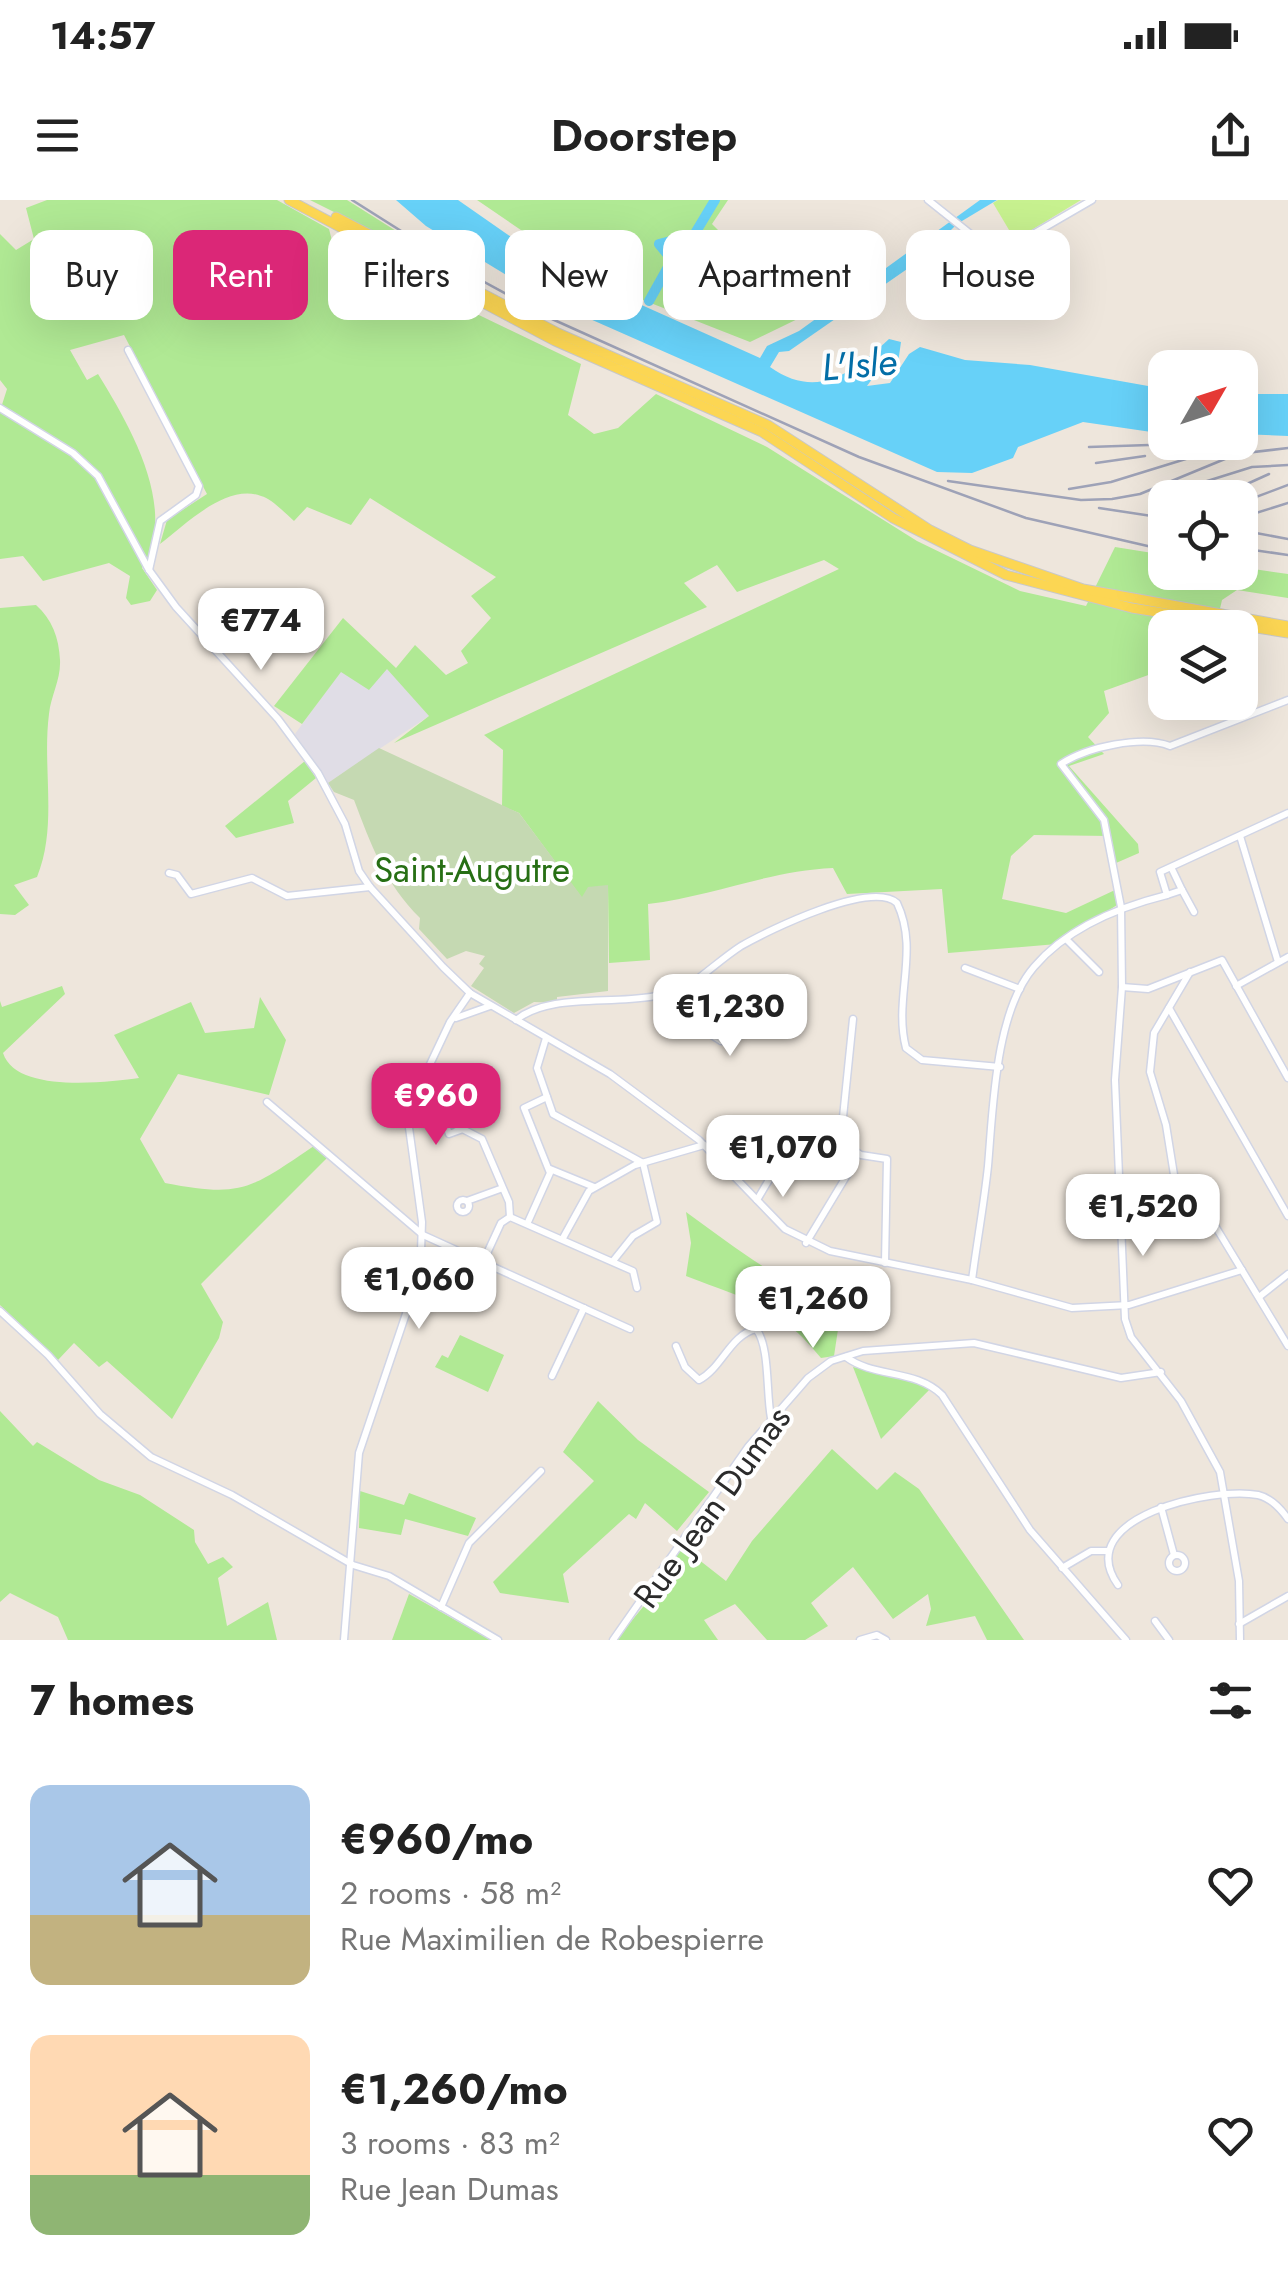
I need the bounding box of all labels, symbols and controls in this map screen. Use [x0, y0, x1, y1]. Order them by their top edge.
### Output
text: 14:57 [50, 8, 156, 63]
text: Doorstep [551, 103, 737, 168]
icon: menu [30, 108, 85, 163]
icon: share [1203, 108, 1258, 163]
chip: Buy [30, 230, 153, 320]
chip: Rent [173, 230, 308, 320]
chip: Filters [328, 230, 485, 320]
chip: New [505, 230, 643, 320]
chip: Apartment [663, 230, 886, 320]
chip: House [906, 230, 1070, 320]
water label: L'Isle [819, 333, 899, 395]
north arrow [1148, 350, 1258, 460]
map controls [1148, 350, 1258, 720]
button: locate [1148, 480, 1258, 590]
pin: €774 [202, 588, 320, 673]
text: €774 [220, 597, 302, 643]
button: layers [1148, 610, 1258, 720]
park label: Saint-Augutre [374, 845, 570, 895]
pin: €1,230 [649, 974, 811, 1059]
text: €1,230 [675, 983, 785, 1029]
pin: €960 [377, 1063, 495, 1148]
text: €960 [394, 1072, 478, 1118]
pin: €1,070 [702, 1115, 864, 1200]
text: €1,070 [728, 1124, 838, 1170]
pin: €1,520 [1062, 1174, 1224, 1259]
text: €1,520 [1088, 1183, 1198, 1229]
pin: €1,060 [338, 1247, 500, 1332]
text: €1,060 [363, 1256, 475, 1302]
pin: €1,260 [732, 1266, 894, 1351]
text: €1,260 [757, 1275, 869, 1321]
street label: Rue Jean Dumas [622, 1396, 802, 1618]
text: 7 homes [30, 1670, 194, 1731]
icon: filters [1203, 1673, 1258, 1728]
text: €960/mo [340, 1809, 533, 1870]
icon: home [110, 1825, 230, 1945]
icon: heart [1203, 1858, 1258, 1913]
text: 2 rooms · 58 m² [340, 1870, 561, 1916]
text: Rue Maximilien de Robespierre [340, 1916, 764, 1962]
text: €1,260/mo [340, 2059, 568, 2120]
icon: home [110, 2075, 230, 2195]
icon: heart [1203, 2108, 1258, 2163]
text: 3 rooms · 83 m² [340, 2120, 560, 2166]
text: Rue Jean Dumas [340, 2166, 559, 2212]

